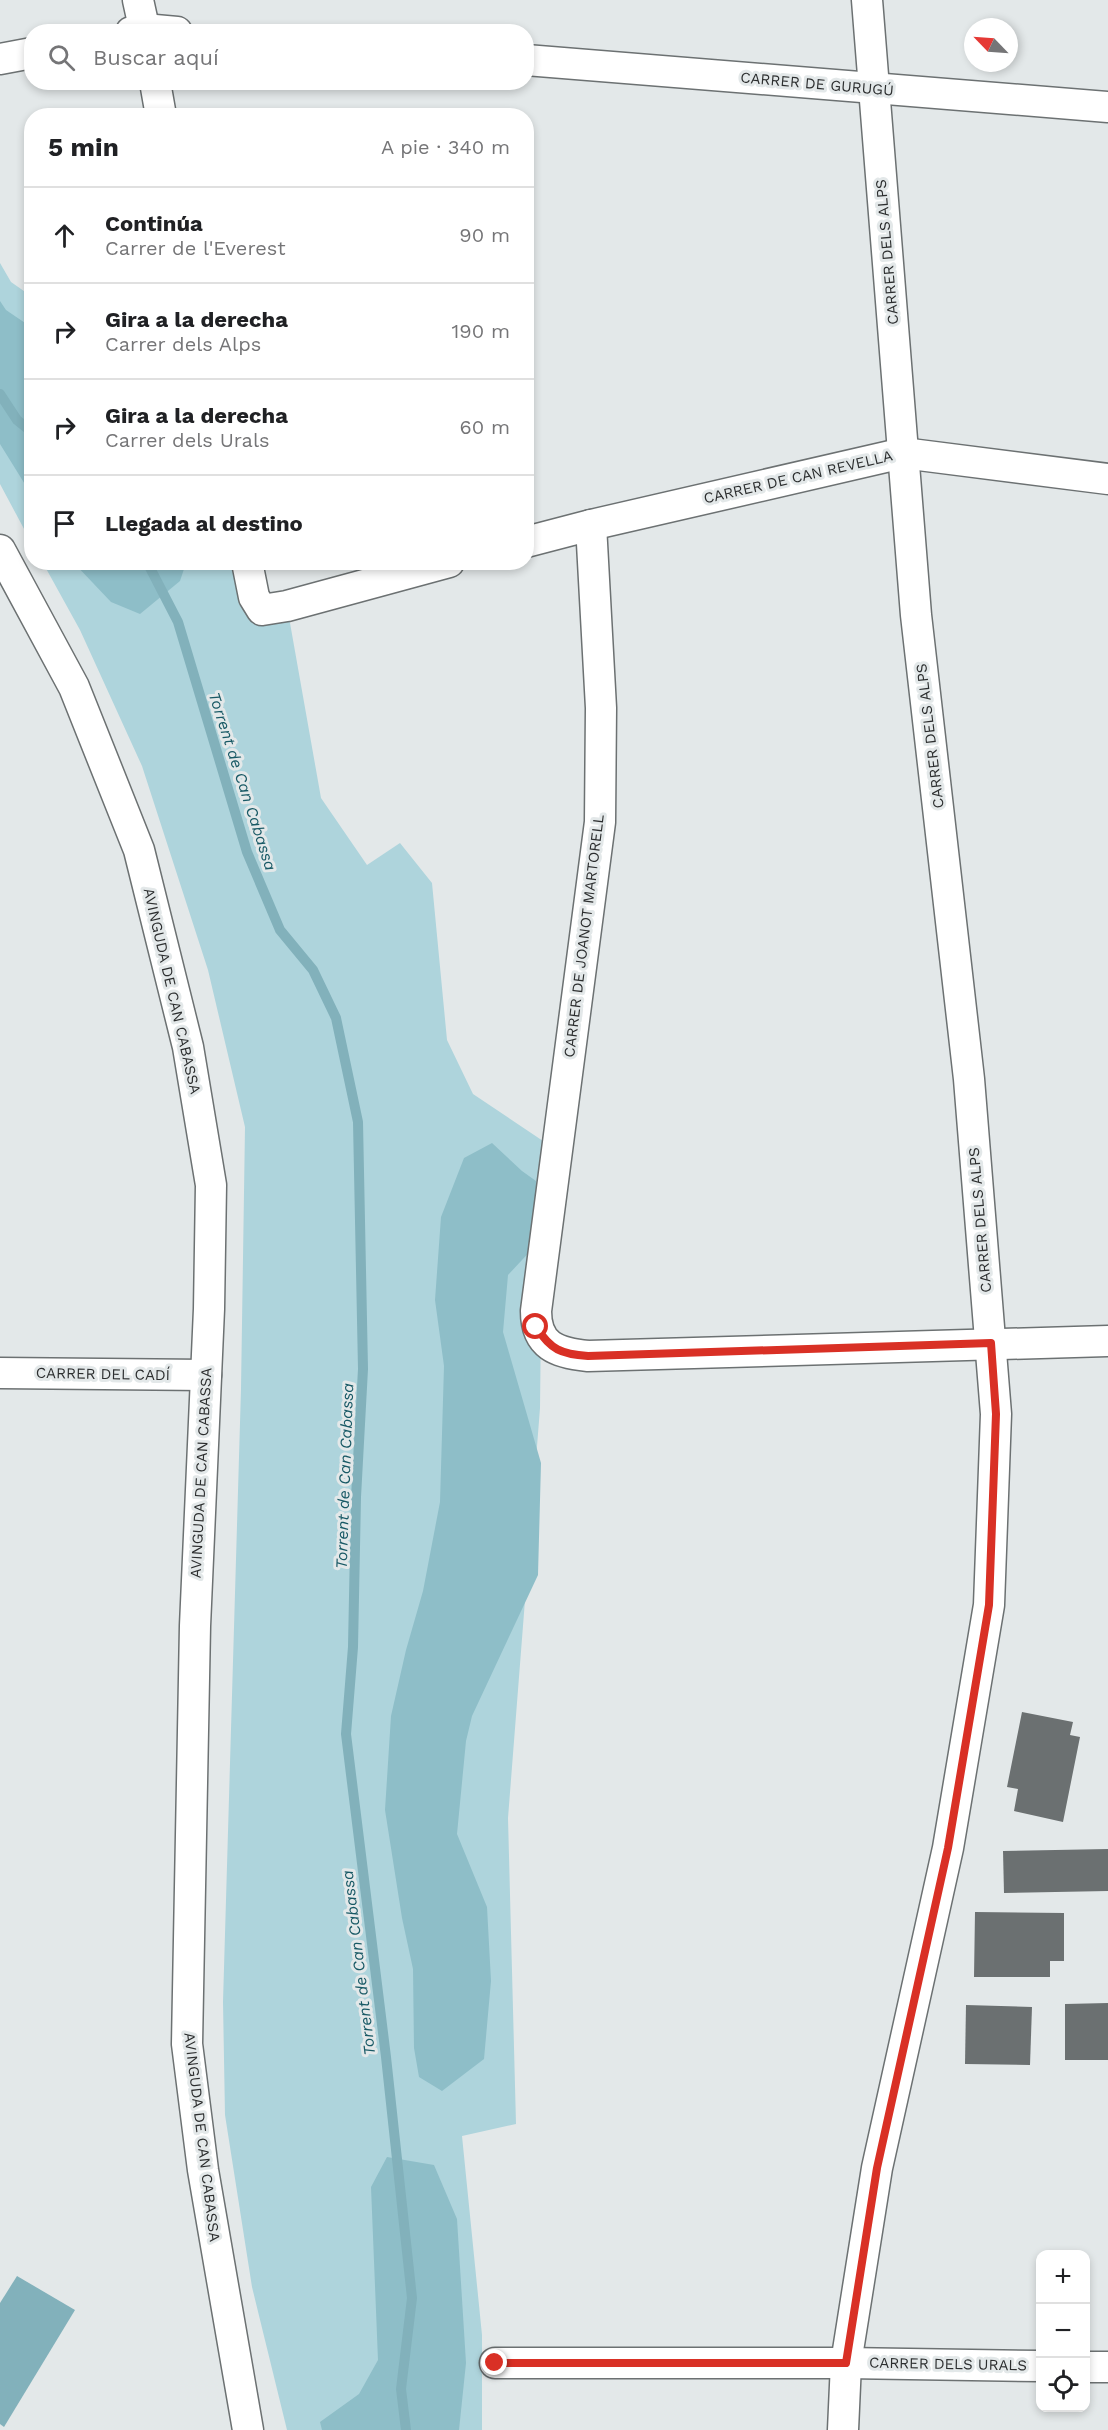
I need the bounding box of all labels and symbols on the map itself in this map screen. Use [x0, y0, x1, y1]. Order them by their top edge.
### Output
north arrow [964, 18, 1018, 72]
street label: CARRER DE GURUGÚ [740, 68, 894, 100]
street label: CARRER DELS ALPS [872, 179, 902, 325]
street label: CARRER DE CAN REVELLA [702, 446, 894, 508]
street label: CARRER DELS ALPS [912, 662, 948, 810]
water label: Torrent de Can Cabassa [205, 690, 280, 873]
street label: CARRER DE JOANOT MARTORELL [560, 813, 608, 1059]
street label: AVINGUDA DE CAN CABASSA [140, 886, 205, 1096]
street label: CARRER DELS ALPS [965, 1147, 995, 1293]
route start [522, 1313, 548, 1339]
street label: CARRER DEL CADÍ [36, 1364, 170, 1384]
street label: AVINGUDA DE CAN CABASSA [186, 1367, 216, 1579]
water label: Torrent de Can Cabassa [332, 1382, 357, 1570]
water label: Torrent de Can Cabassa [338, 1869, 379, 2057]
street label: AVINGUDA DE CAN CABASSA [180, 2031, 224, 2243]
route end [481, 2349, 507, 2375]
street label: CARRER DELS URALS [869, 2354, 1027, 2374]

